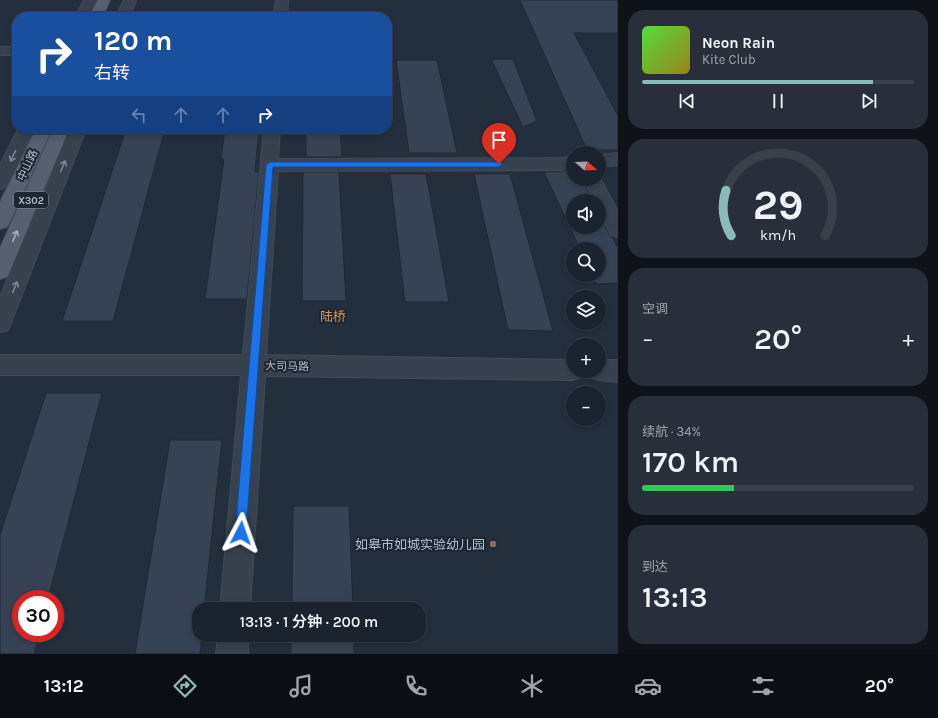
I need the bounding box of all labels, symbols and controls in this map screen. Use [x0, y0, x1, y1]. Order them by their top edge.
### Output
text: 120 m [94, 24, 172, 57]
icon: right [28, 28, 80, 80]
text: Neon Rain [702, 34, 775, 52]
text: Kite Club [702, 52, 756, 67]
text: 右转 [94, 62, 130, 84]
icon: previous [676, 90, 698, 112]
icon: pause [767, 90, 789, 112]
icon: next [858, 90, 880, 112]
icon: left [128, 104, 150, 126]
icon: ahead [170, 104, 192, 126]
icon: ahead [212, 104, 234, 126]
icon: right [254, 104, 276, 126]
pin [482, 123, 516, 164]
icon: arrive [488, 129, 510, 151]
north arrow [566, 146, 606, 186]
map controls [566, 146, 606, 426]
street label: 中山路 [15, 148, 40, 183]
one-way arrow [9, 149, 16, 161]
one-way arrow [60, 161, 67, 173]
text: 29 [753, 181, 803, 229]
road number: X302 [14, 192, 48, 208]
button: sound [566, 194, 606, 234]
text: km/h [760, 227, 796, 244]
one-way arrow [12, 230, 20, 242]
button: search [566, 242, 606, 282]
one-way arrow [11, 281, 19, 293]
button: layers [566, 290, 606, 330]
text: 空调 [642, 301, 668, 316]
district label: 陆桥 [320, 309, 346, 324]
text: 20° [754, 321, 802, 357]
text: − [642, 326, 654, 352]
text: + [902, 326, 914, 352]
button: + [566, 338, 606, 378]
street label: 大司马路 [265, 360, 309, 373]
button: − [566, 386, 606, 426]
text: 续航 · 34% [642, 424, 701, 439]
text: 170 km [642, 444, 739, 480]
position arrow [220, 512, 262, 554]
place label: 如皋市如城实验幼儿园 [355, 537, 485, 552]
marker: 如皋市如城实验幼儿园 [488, 539, 498, 549]
text: 到达 [642, 559, 668, 574]
text: 13:13 [642, 579, 708, 615]
speed limit sign: 30 [12, 590, 64, 642]
text: 13:13 · 1 分钟 · 200 m [240, 613, 378, 631]
icon: directions [171, 672, 199, 700]
icon: music [287, 672, 315, 700]
icon: phone [402, 672, 430, 700]
icon: climate [518, 672, 546, 700]
icon: car [634, 672, 662, 700]
icon: filters [749, 672, 777, 700]
text: 13:12 [44, 675, 84, 697]
text: 20° [865, 675, 894, 697]

